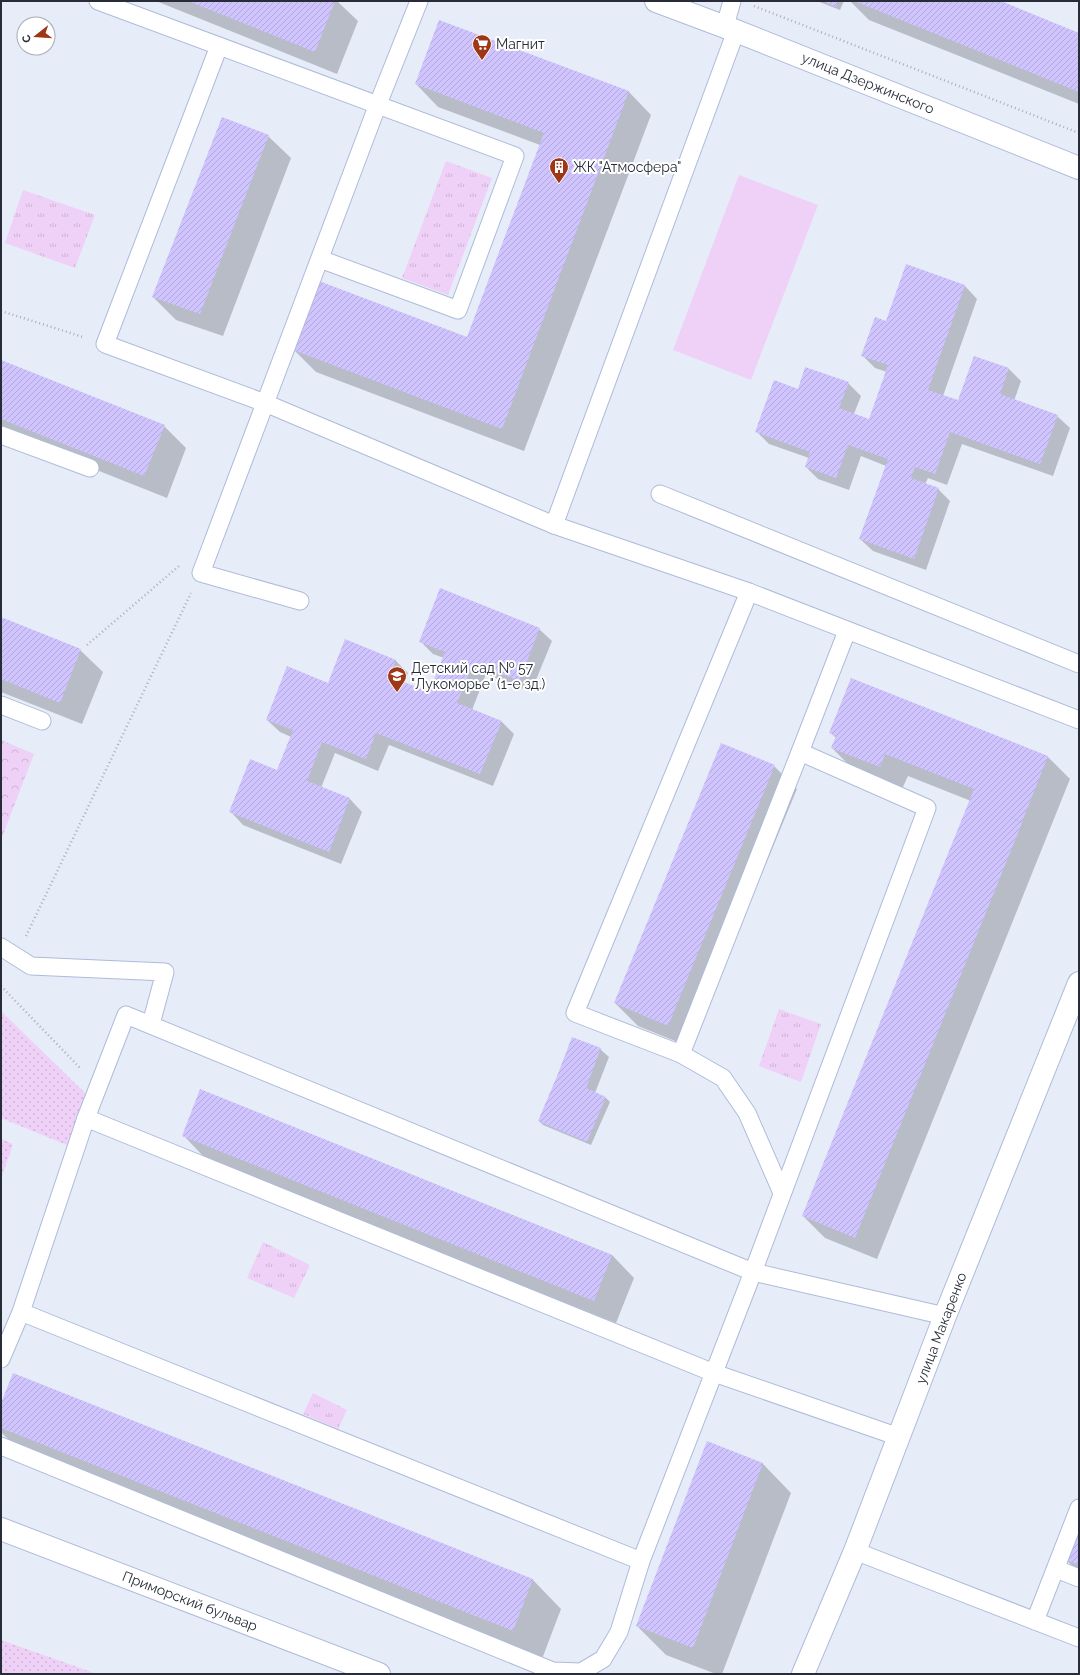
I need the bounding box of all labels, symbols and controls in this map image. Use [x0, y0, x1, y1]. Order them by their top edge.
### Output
north arrow [16, 16, 56, 56]
text: С [19, 33, 34, 44]
supermarket icon: Магнит [471, 33, 493, 61]
place label: Магнит [496, 36, 545, 52]
street label: улица Дзержинского [799, 49, 937, 117]
building icon: ЖК "Атмосфера" [548, 156, 570, 184]
place label: ЖК "Атмосфера" [573, 159, 681, 175]
place label: Детский сад № 57 "Лукоморье" (1-е зд.) [411, 660, 546, 692]
school or university icon: Детский сад № 57 "Лукоморье" (1-е зд.) [386, 665, 408, 693]
street label: улица Макаренко [912, 1270, 970, 1386]
street label: Приморский бульвар [120, 1568, 260, 1634]

